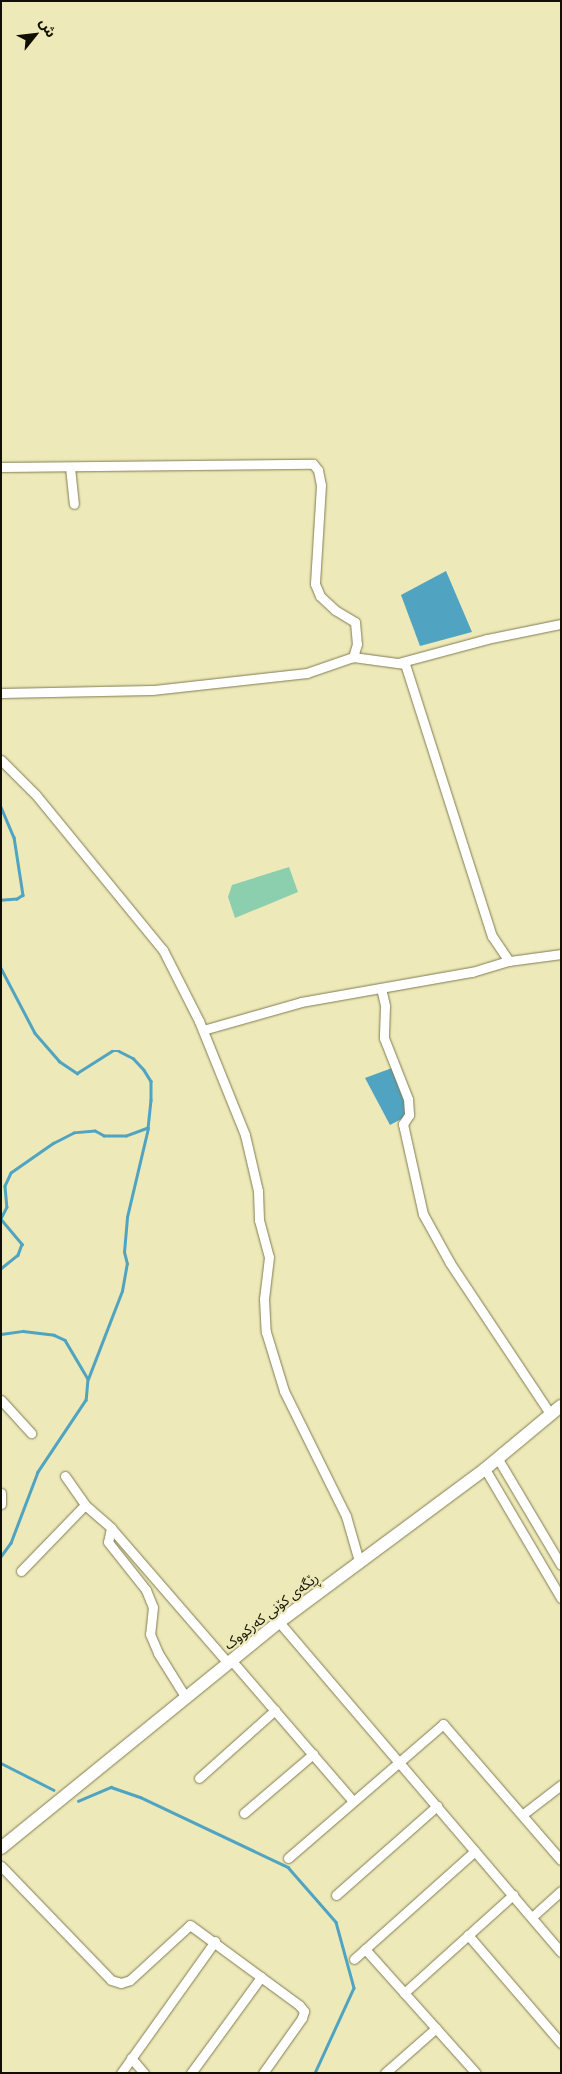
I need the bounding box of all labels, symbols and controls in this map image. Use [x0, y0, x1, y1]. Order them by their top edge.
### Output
north arrow [10, 10, 60, 60]
text: ش [36, 15, 61, 40]
street label: ڕێگەی کۆنی کەرکووک [220, 1569, 322, 1653]

